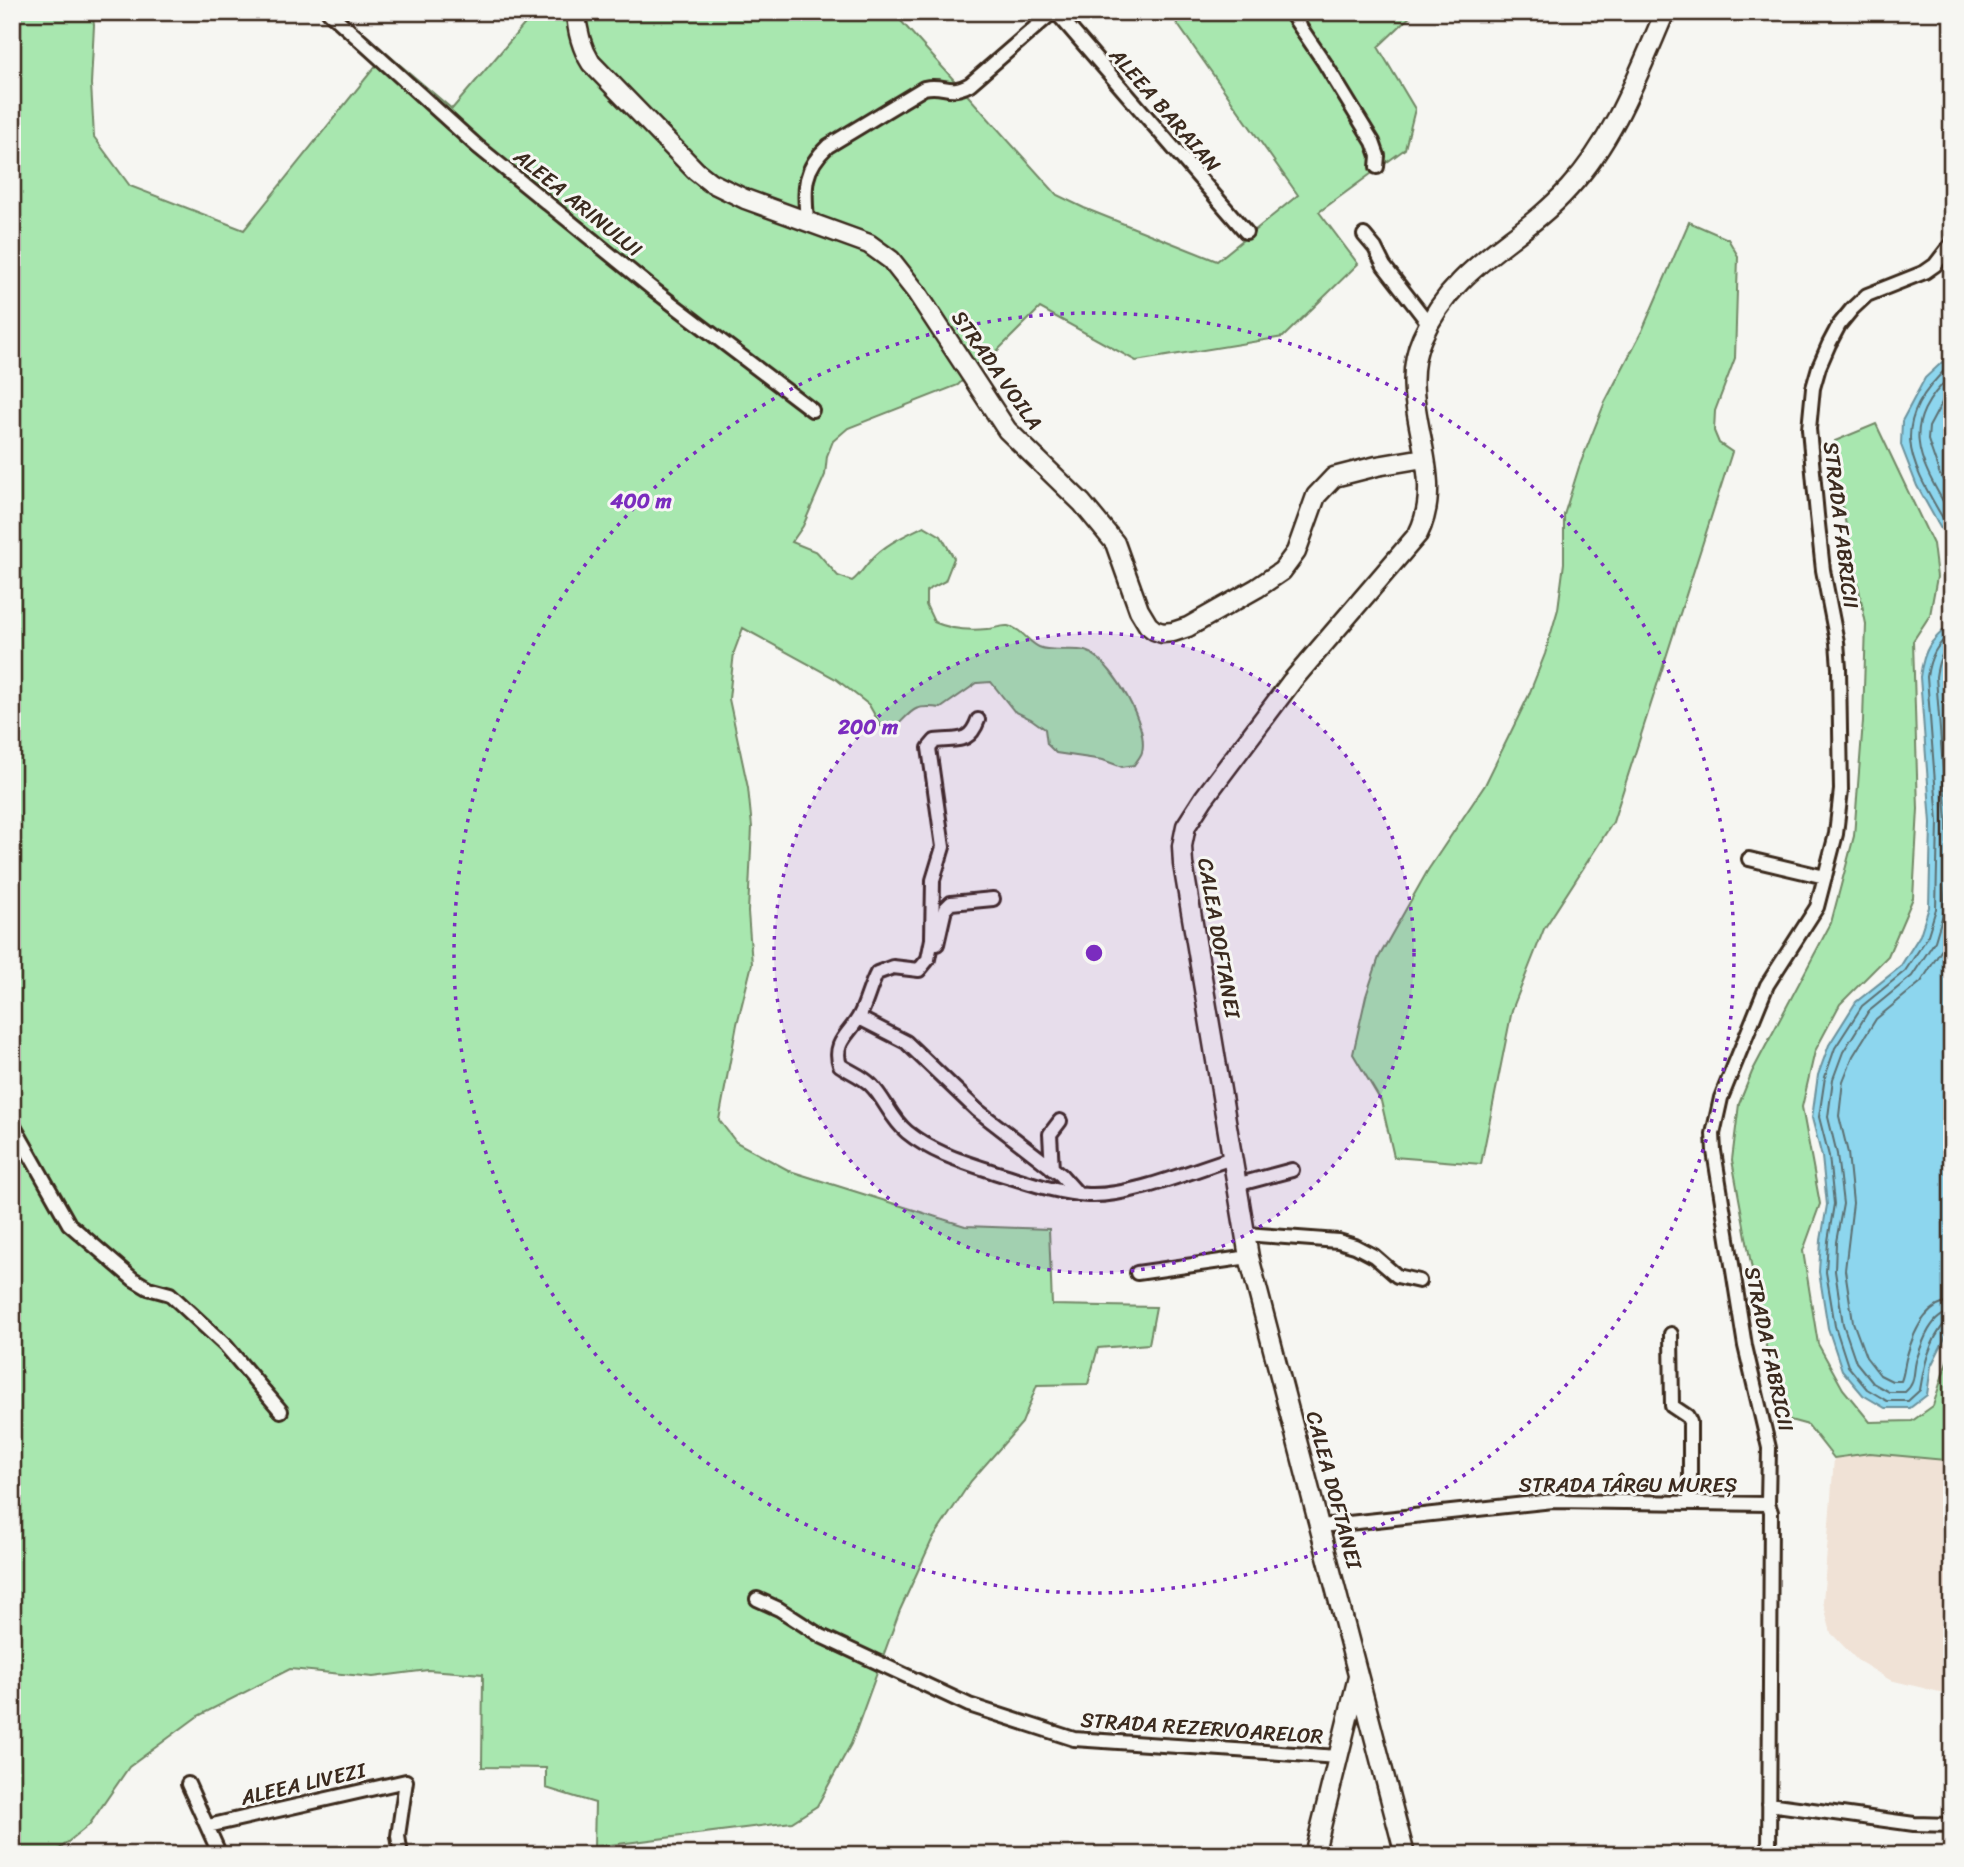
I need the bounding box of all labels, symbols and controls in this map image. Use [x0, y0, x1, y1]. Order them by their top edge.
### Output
street label: ALEEA BARAIAN [1099, 38, 1231, 182]
street label: ALEEA ARINULUI [504, 138, 652, 268]
street label: STRADA VOILA [941, 302, 1053, 438]
street label: STRADA FABRICII [1812, 439, 1870, 611]
text: 400 m [609, 482, 672, 520]
text: 200 m [837, 708, 899, 746]
street label: CALEA DOFTANEI [1186, 855, 1252, 1023]
centre of rings [1082, 941, 1106, 965]
street label: STRADA FABRICII [1733, 1263, 1805, 1436]
street label: CALEA DOFTANEI [1295, 1407, 1374, 1575]
street label: STRADA TÂRGU MUREȘ [1519, 1466, 1737, 1504]
street label: STRADA REZERVOARELOR [1079, 1701, 1325, 1755]
street label: ALEEA LIVEZI [236, 1751, 371, 1817]

